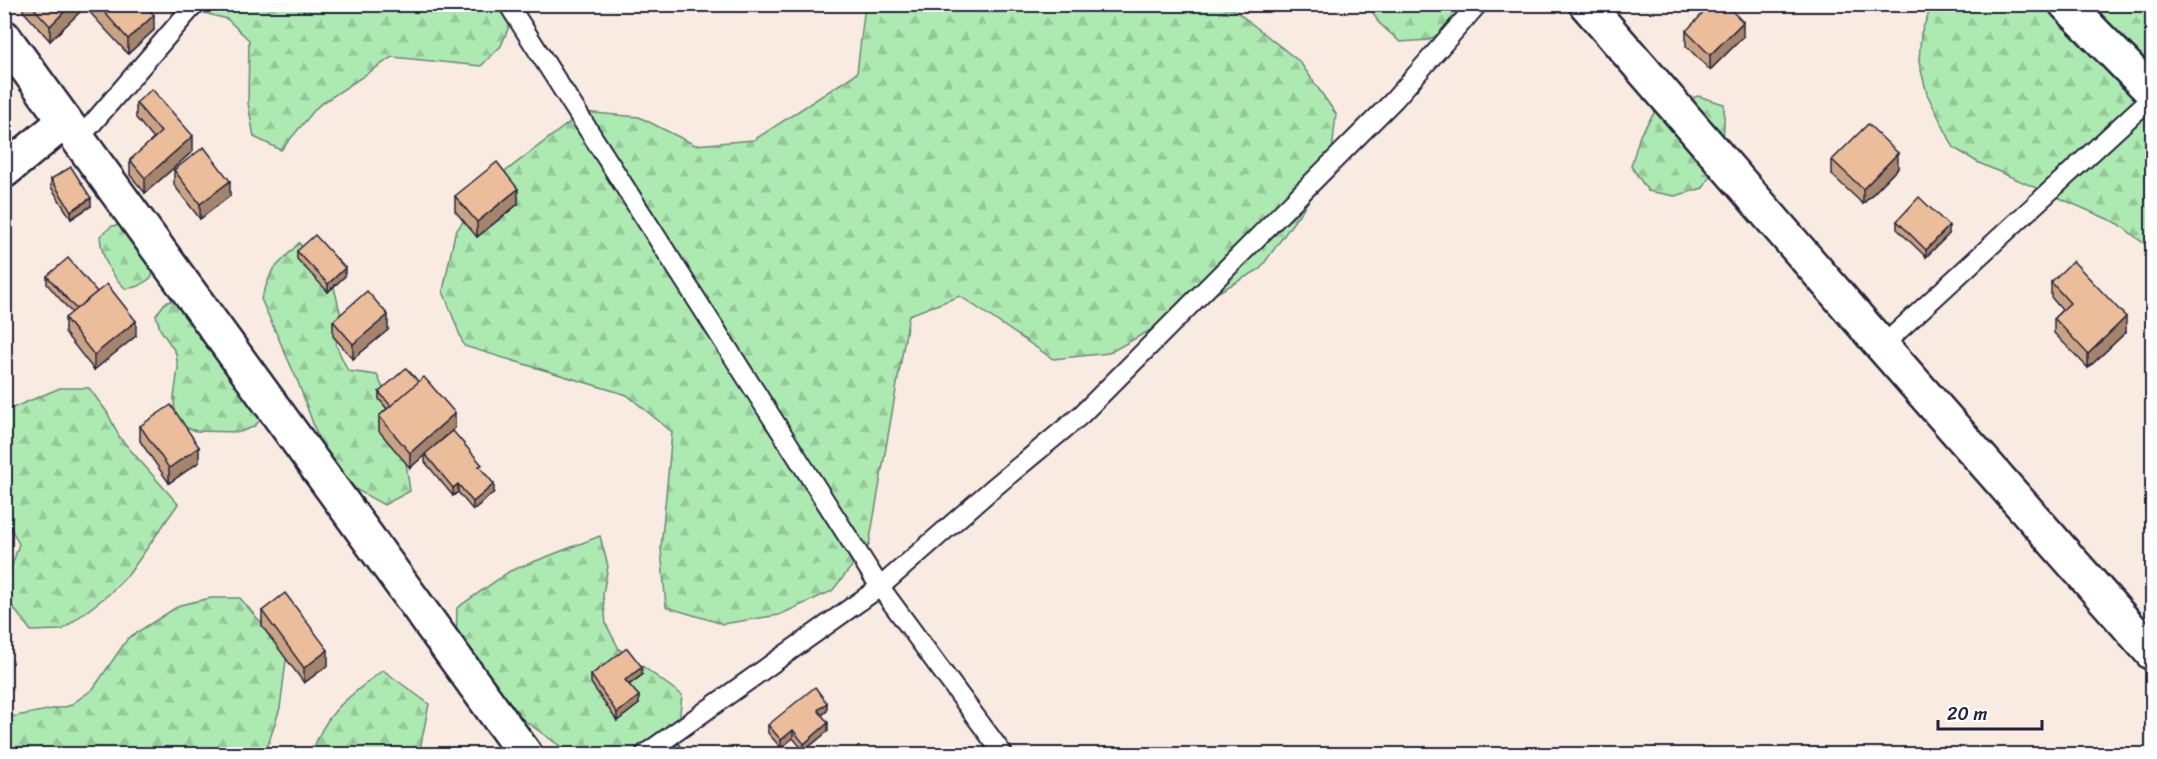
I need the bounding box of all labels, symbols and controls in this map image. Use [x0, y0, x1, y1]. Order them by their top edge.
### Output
scale bar [1938, 693, 2042, 731]
text: 20 m [1947, 698, 1987, 730]

